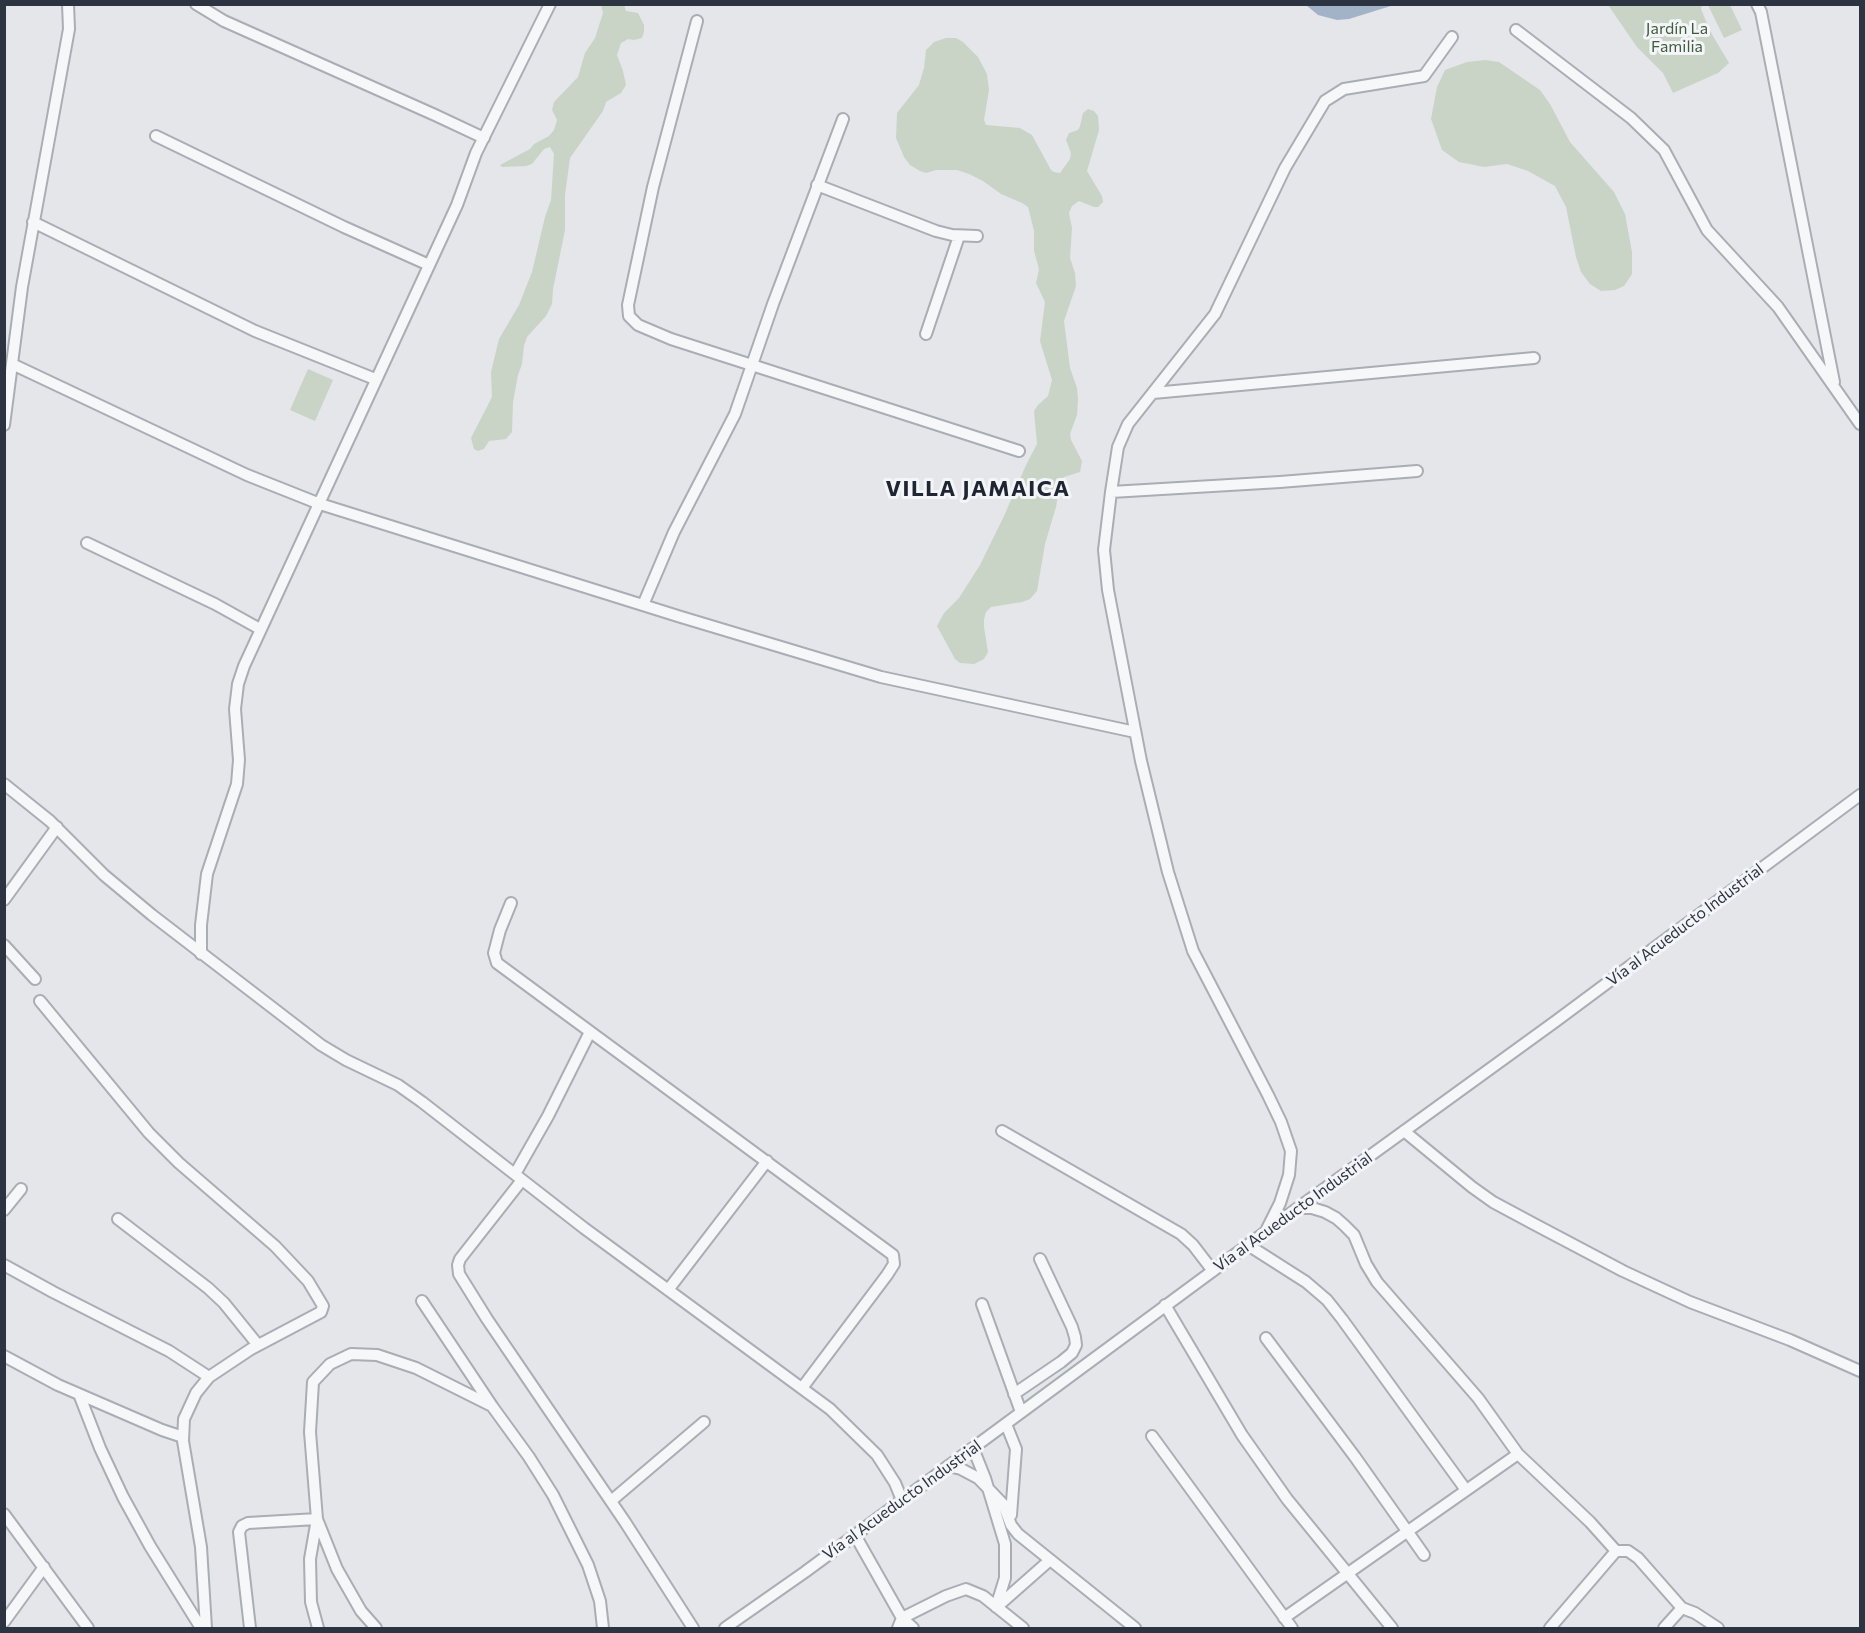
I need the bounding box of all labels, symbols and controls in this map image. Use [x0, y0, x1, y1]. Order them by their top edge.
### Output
park label: Jardín La Familia [1646, 19, 1708, 57]
district label: VILLA JAMAICA [885, 476, 1071, 502]
street label: Vía al Acueducto Industrial [1603, 860, 1767, 990]
street label: Vía al Acueducto Industrial [1210, 1148, 1376, 1276]
street label: Vía al Acueducto Industrial [819, 1436, 985, 1564]

